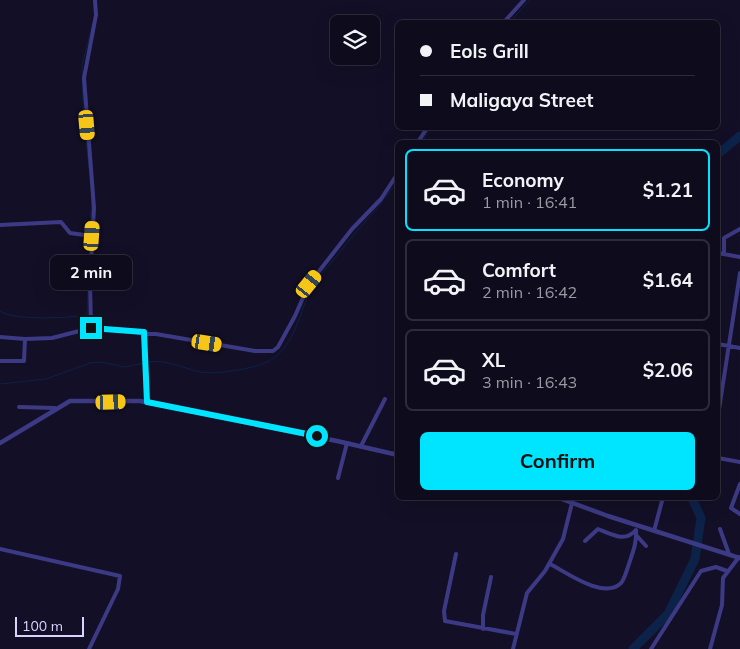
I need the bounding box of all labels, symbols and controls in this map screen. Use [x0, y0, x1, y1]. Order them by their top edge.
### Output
map controls [330, 15, 380, 65]
button: layers [330, 15, 380, 65]
text: Eols Grill [450, 39, 529, 63]
text: Maligaya Street [450, 88, 594, 112]
car [78, 109, 95, 141]
icon: car [422, 168, 467, 213]
text: Economy [482, 168, 564, 192]
text: $1.21 [643, 178, 693, 202]
text: 1 min · 16:41 [482, 192, 577, 212]
car [83, 221, 100, 251]
callout: 2 min [50, 255, 132, 290]
icon: car [422, 258, 467, 303]
text: Comfort [482, 258, 556, 282]
text: 2 min [70, 262, 112, 282]
car [293, 268, 324, 300]
text: $1.64 [643, 268, 693, 292]
text: 2 min · 16:42 [482, 282, 577, 302]
route end [80, 317, 102, 339]
car [191, 333, 222, 353]
icon: car [422, 348, 467, 393]
text: XL [482, 348, 505, 372]
text: $2.06 [643, 358, 693, 382]
text: 3 min · 16:43 [482, 372, 577, 392]
car [95, 394, 126, 410]
route start [306, 425, 328, 447]
button: Confirm [420, 432, 695, 490]
scale bar [15, 614, 84, 637]
text: 100 m [22, 617, 63, 635]

